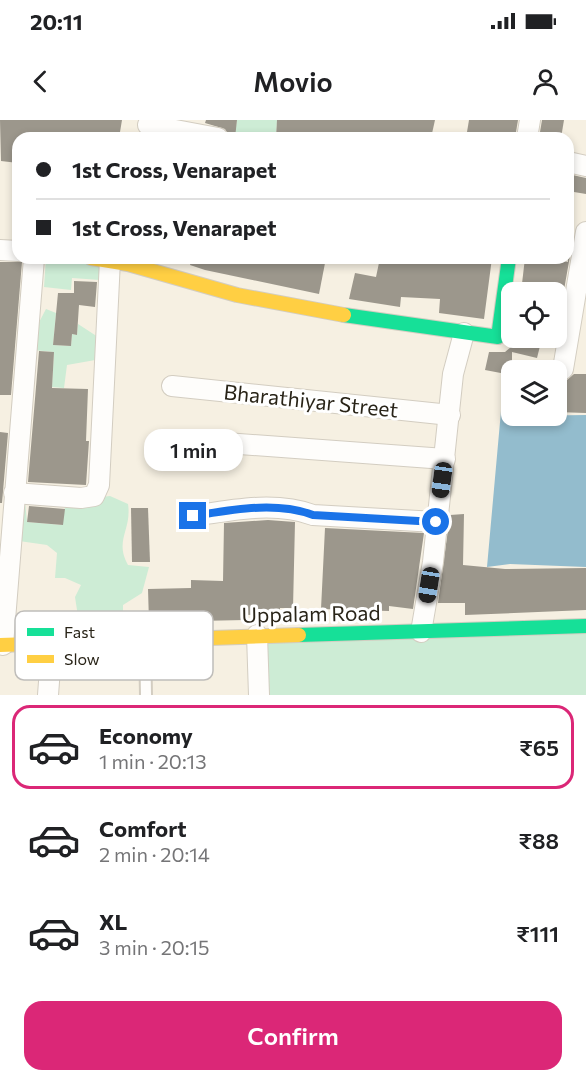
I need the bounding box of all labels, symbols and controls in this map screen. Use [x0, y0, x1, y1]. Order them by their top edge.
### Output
text: 20:11 [30, 8, 83, 35]
icon: back [24, 65, 57, 98]
text: Movio [253, 65, 333, 98]
icon: person [529, 65, 562, 98]
text: 1st Cross, Venarapet [72, 156, 277, 183]
text: 1st Cross, Venarapet [72, 214, 277, 241]
map controls [501, 282, 567, 426]
button: locate [501, 282, 567, 348]
button: layers [501, 360, 567, 426]
street label: Bharathiyar Street [223, 378, 399, 422]
callout: 1 min [144, 429, 242, 471]
text: 1 min [170, 438, 217, 462]
car [431, 461, 453, 499]
route end [179, 502, 206, 529]
route start [422, 508, 449, 535]
car [417, 566, 441, 604]
street label: Uppalam Road [241, 599, 381, 627]
legend [15, 611, 213, 680]
text: Fast [64, 622, 95, 641]
text: Slow [64, 649, 100, 668]
icon: car [27, 720, 81, 774]
text: Economy [99, 722, 193, 749]
text: ₹65 [519, 734, 559, 761]
text: 1 min · 20:13 [99, 749, 207, 773]
icon: car [27, 813, 81, 867]
text: Comfort [99, 815, 187, 842]
text: ₹88 [519, 827, 559, 854]
text: 2 min · 20:14 [99, 842, 210, 866]
icon: car [27, 906, 81, 960]
text: XL [99, 908, 127, 935]
text: ₹111 [516, 920, 559, 947]
text: 3 min · 20:15 [99, 935, 210, 959]
button: Confirm [24, 1001, 562, 1070]

